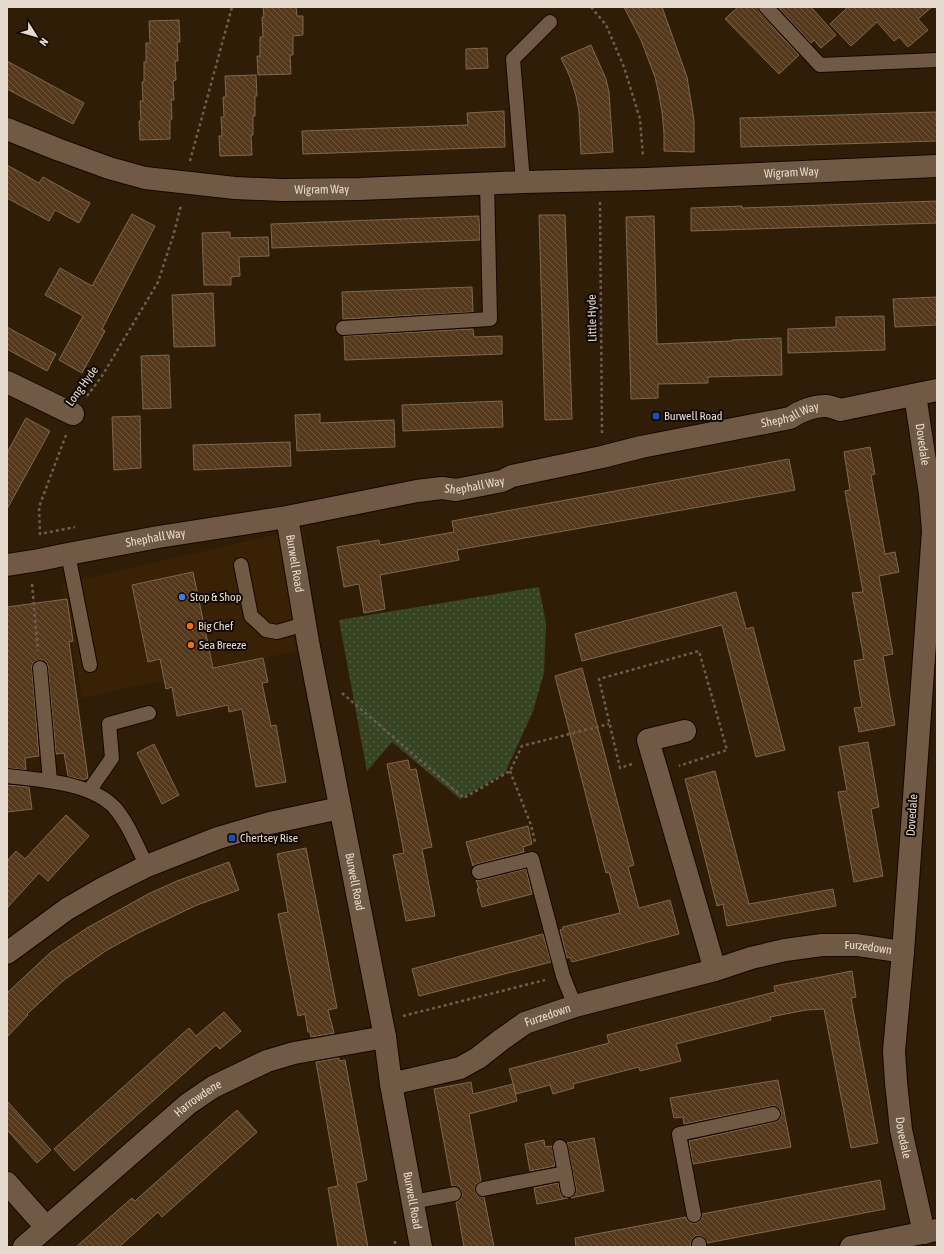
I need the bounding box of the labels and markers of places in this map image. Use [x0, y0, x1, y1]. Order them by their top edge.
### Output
place label: Burwell Road [664, 409, 722, 423]
marker: Burwell Road [651, 411, 661, 421]
place label: Stop & Shop [190, 590, 242, 604]
marker: Stop & Shop [177, 592, 187, 602]
place label: Big Chef [198, 619, 234, 633]
marker: Big Chef [185, 621, 195, 631]
place label: Sea Breeze [199, 638, 246, 652]
marker: Sea Breeze [186, 640, 196, 650]
place label: Chertsey Rise [240, 831, 298, 845]
marker: Chertsey Rise [227, 833, 237, 843]

